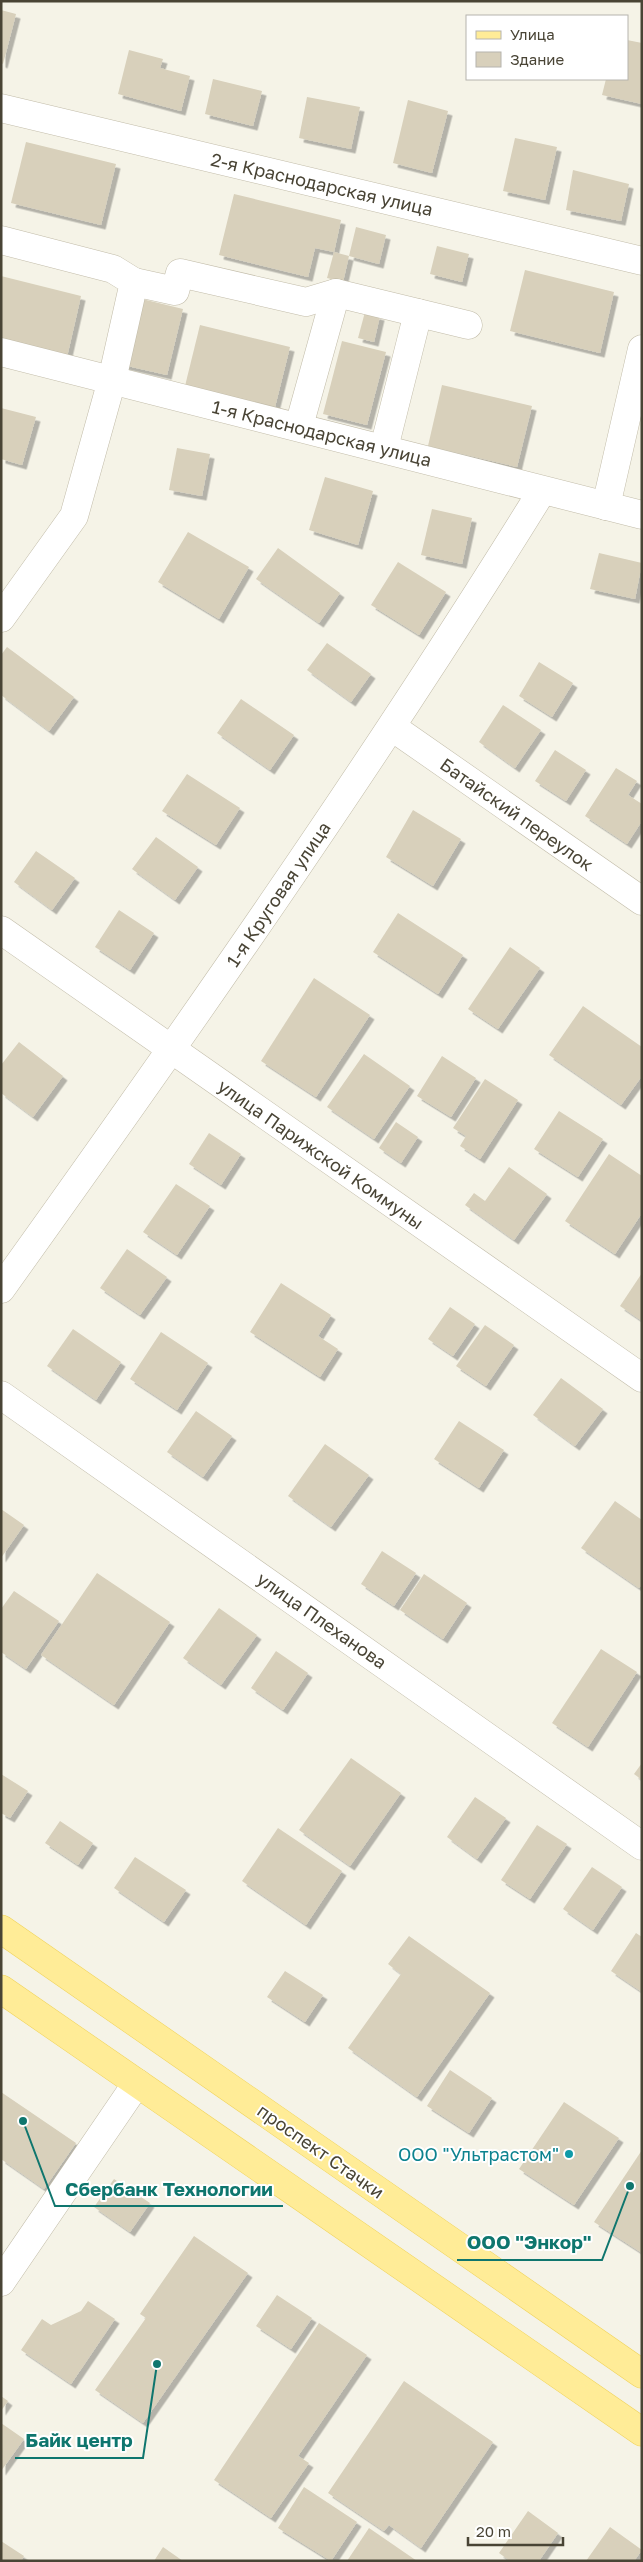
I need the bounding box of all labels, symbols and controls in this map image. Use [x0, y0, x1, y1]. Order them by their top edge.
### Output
legend [466, 15, 628, 80]
text: Улица [510, 25, 555, 43]
text: Здание [510, 50, 564, 68]
street label: 2-я Краснодарская улица [209, 148, 435, 220]
street label: 1-я Краснодарская улица [210, 395, 434, 471]
street label: Батайский переулок [436, 753, 598, 875]
street label: 1-я Круговая улица [221, 817, 335, 971]
street label: улица Парижской Коммуны [214, 1074, 428, 1234]
street label: улица Плеханова [253, 1567, 391, 1673]
street label: проспект Стачки [253, 2099, 389, 2203]
place label: ООО "Ультрастом" [398, 2143, 559, 2165]
marker: ООО "Ультрастом" [563, 2148, 575, 2160]
callout: Сбербанк Технологии [55, 2172, 283, 2206]
text: Сбербанк Технологии [65, 2177, 273, 2200]
callout: ООО "Энкор" [457, 2226, 602, 2260]
text: ООО "Энкор" [467, 2230, 591, 2253]
callout: Байк центр [15, 2424, 143, 2458]
text: Байк центр [25, 2428, 133, 2451]
scale bar [468, 2514, 563, 2546]
text: 20 m [476, 2522, 511, 2540]

